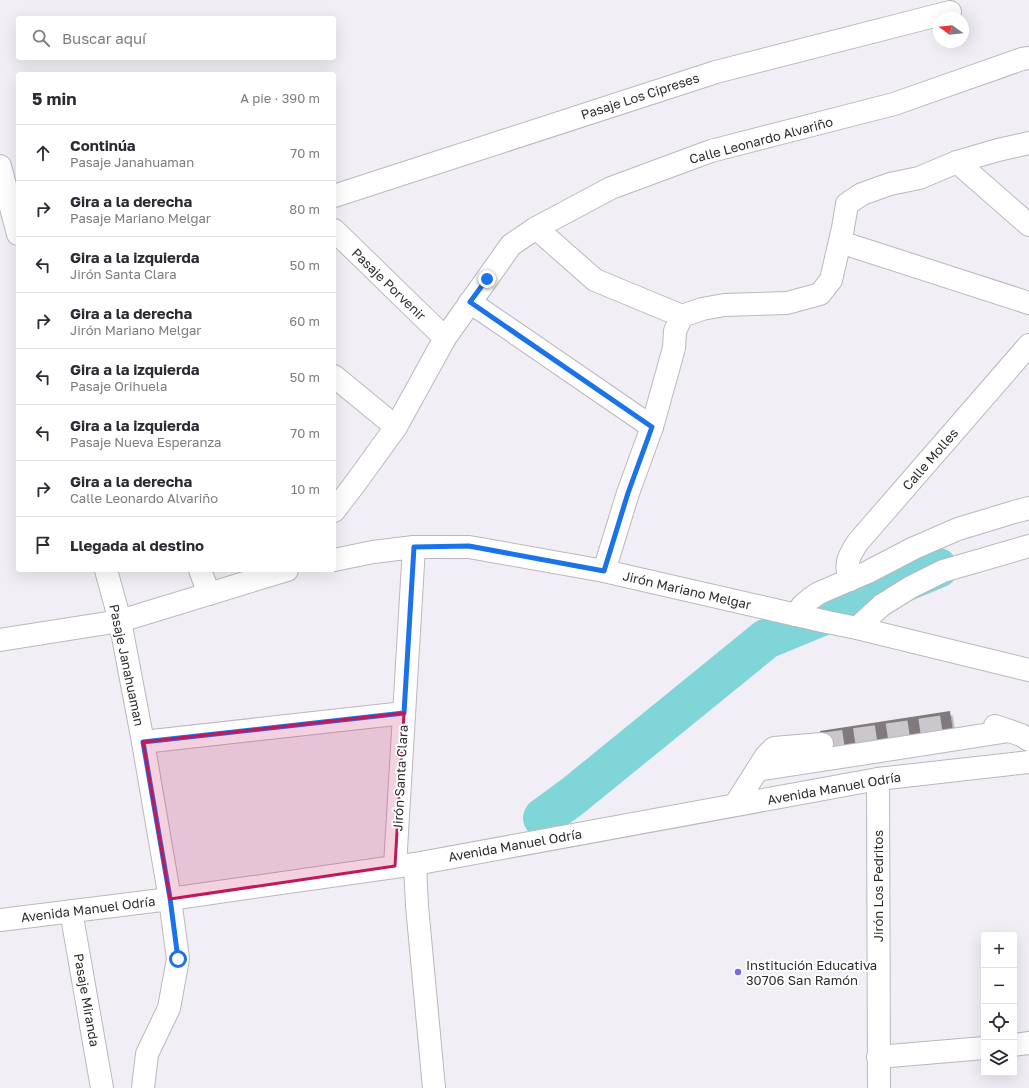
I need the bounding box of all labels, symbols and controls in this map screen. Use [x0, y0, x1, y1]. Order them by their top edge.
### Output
north arrow [933, 12, 969, 48]
search box [16, 16, 336, 60]
icon: search [30, 27, 52, 49]
text: Buscar aquí [62, 29, 146, 47]
street label: Pasaje Los Cipreses [579, 69, 701, 123]
text: 5 min [32, 88, 76, 109]
text: A pie · 390 m [240, 90, 320, 106]
street label: Calle Leonardo Alvariño [687, 113, 835, 167]
text: Continúa [70, 136, 136, 154]
icon: ahead [32, 142, 54, 164]
text: 70 m [290, 145, 320, 161]
text: Pasaje Janahuaman [70, 154, 194, 170]
text: Gira a la derecha [70, 192, 192, 210]
icon: right [32, 198, 54, 220]
text: 80 m [289, 201, 320, 217]
text: Pasaje Mariano Melgar [70, 210, 211, 226]
street label: Pasaje Porvenir [349, 245, 429, 323]
text: Gira a la izquierda [70, 248, 200, 266]
icon: left [32, 254, 54, 276]
text: 50 m [290, 257, 320, 273]
text: Jirón Santa Clara [70, 266, 177, 282]
route end [478, 270, 496, 288]
text: Gira a la derecha [70, 304, 192, 322]
icon: right [32, 310, 54, 332]
text: 60 m [289, 313, 320, 329]
text: Jirón Mariano Melgar [70, 322, 201, 338]
text: Gira a la izquierda [70, 360, 200, 378]
icon: left [32, 366, 54, 388]
text: 50 m [290, 369, 320, 385]
text: Pasaje Orihuela [70, 378, 167, 394]
text: Gira a la izquierda [70, 416, 200, 434]
icon: left [32, 422, 54, 444]
text: 70 m [290, 425, 320, 441]
street label: Calle Molles [899, 425, 961, 493]
text: Pasaje Nueva Esperanza [70, 434, 221, 450]
text: Gira a la derecha [70, 472, 192, 490]
icon: right [32, 478, 54, 500]
text: 10 m [291, 481, 320, 497]
text: Calle Leonardo Alvariño [70, 490, 218, 506]
icon: arrive [32, 534, 54, 556]
text: Llegada al destino [70, 536, 204, 554]
street label: Jirón Mariano Melgar [621, 567, 753, 613]
street label: Pasaje Janahuaman [106, 603, 148, 727]
street label: Jirón Santa Clara [389, 724, 411, 832]
street label: Avenida Manuel Odría [766, 768, 902, 808]
street label: Avenida Manuel Odría [447, 825, 583, 865]
street label: Jirón Los Pedritos [870, 830, 886, 942]
street label: Avenida Manuel Odría [20, 893, 156, 925]
map controls [981, 932, 1017, 1076]
button: + [981, 932, 1017, 968]
route start [169, 950, 187, 968]
street label: Pasaje Miranda [71, 952, 103, 1048]
place label: Institución Educativa 30706 San Ramón [746, 957, 877, 988]
marker: Institución Educativa 30706 San Ramón [733, 967, 743, 977]
button: − [981, 968, 1017, 1004]
button: locate [981, 1004, 1017, 1040]
button: layers [981, 1040, 1017, 1076]

